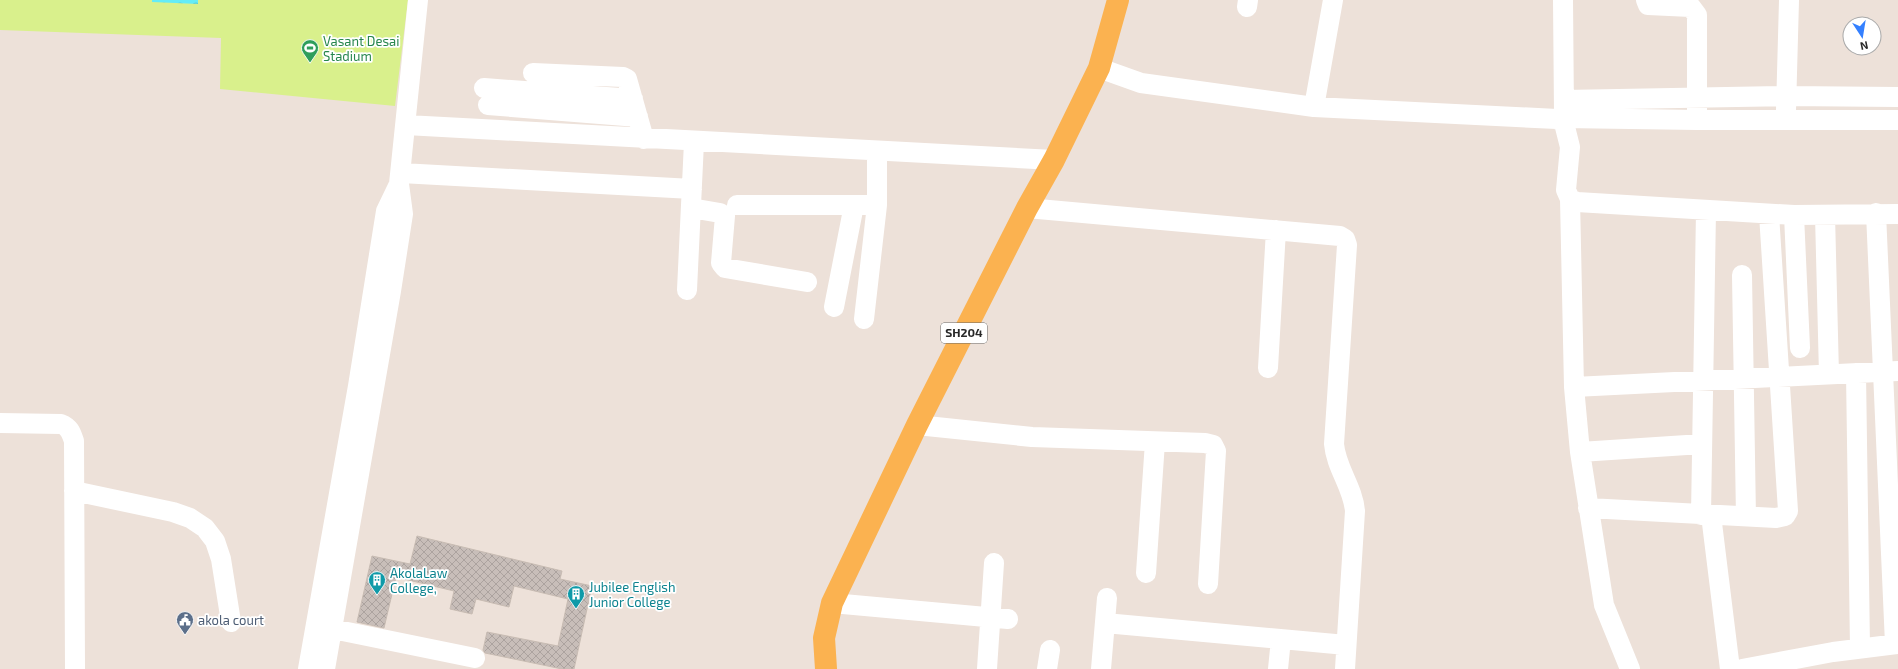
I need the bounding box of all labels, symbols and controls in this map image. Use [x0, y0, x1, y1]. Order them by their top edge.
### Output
north arrow [1842, 16, 1882, 56]
place label: Vasant Desai Stadium [323, 33, 399, 64]
sports icon: Vasant Desai Stadium [300, 38, 320, 63]
text: N [1859, 39, 1869, 53]
road number: SH204 [941, 323, 987, 343]
place label: AkolaLaw College, [390, 565, 448, 596]
building icon: AkolaLaw College, [367, 570, 387, 595]
place label: Jubilee English Junior College [589, 579, 676, 610]
building icon: Jubilee English Junior College [566, 584, 586, 609]
public building icon: akola court [175, 610, 195, 635]
place label: akola court [198, 612, 264, 628]

